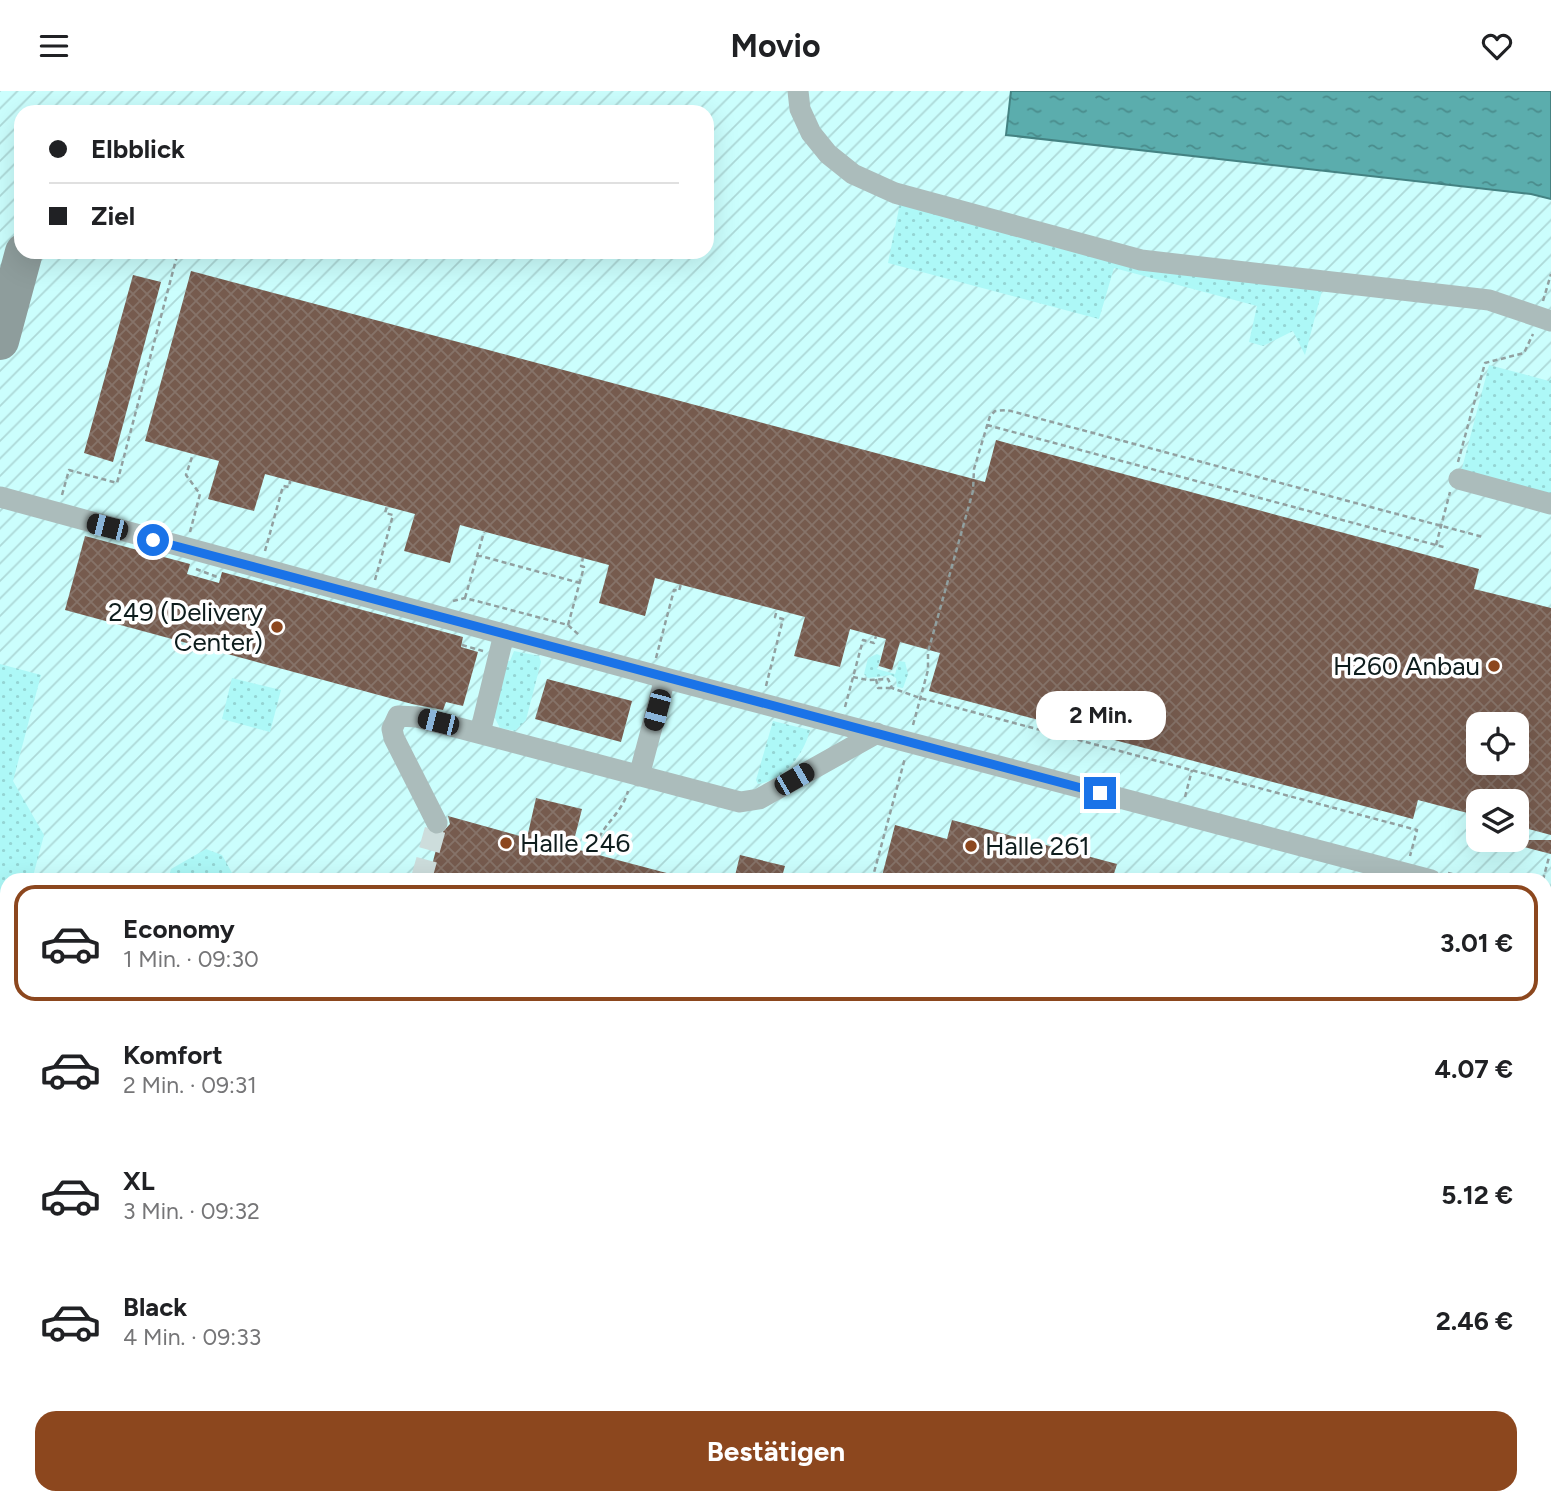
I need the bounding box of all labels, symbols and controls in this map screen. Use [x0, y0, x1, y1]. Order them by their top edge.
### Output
icon: menu [35, 27, 73, 65]
text: Movio [730, 27, 821, 65]
icon: heart [1478, 27, 1516, 65]
text: Elbblick [91, 133, 185, 165]
text: Ziel [91, 200, 135, 232]
car [85, 512, 130, 542]
route start [137, 524, 169, 556]
place label: 249 (Delivery Center) [108, 596, 263, 658]
marker: 249 (Delivery Center) [269, 619, 285, 635]
place label: H260 Anbau [1333, 650, 1480, 682]
marker: H260 Anbau [1486, 658, 1502, 674]
car [642, 687, 673, 733]
callout: 2 Min. [1035, 691, 1165, 741]
text: 2 Min. [1069, 701, 1133, 729]
car [416, 707, 461, 737]
map controls [1466, 712, 1529, 852]
button: locate [1466, 712, 1529, 775]
car [771, 759, 818, 799]
route end [1084, 777, 1116, 809]
button: layers [1466, 789, 1529, 852]
place label: Halle 246 [520, 827, 630, 859]
place label: Halle 261 [985, 830, 1090, 862]
marker: Halle 246 [498, 835, 514, 851]
marker: Halle 261 [963, 838, 979, 854]
icon: car [39, 912, 102, 975]
text: Economy [123, 913, 235, 945]
text: 3.01 € [1440, 927, 1513, 959]
text: 1 Min. · 09:30 [123, 945, 259, 973]
icon: car [39, 1038, 102, 1101]
text: Komfort [123, 1039, 223, 1071]
text: 4.07 € [1435, 1053, 1513, 1085]
text: 2 Min. · 09:31 [123, 1071, 257, 1099]
icon: car [39, 1164, 102, 1227]
text: XL [123, 1165, 155, 1197]
text: 5.12 € [1441, 1179, 1513, 1211]
text: 3 Min. · 09:32 [123, 1197, 260, 1225]
icon: car [39, 1290, 102, 1353]
text: Black [123, 1291, 187, 1323]
text: 2.46 € [1436, 1305, 1513, 1337]
text: 4 Min. · 09:33 [123, 1323, 261, 1351]
button: Bestätigen [35, 1411, 1517, 1491]

